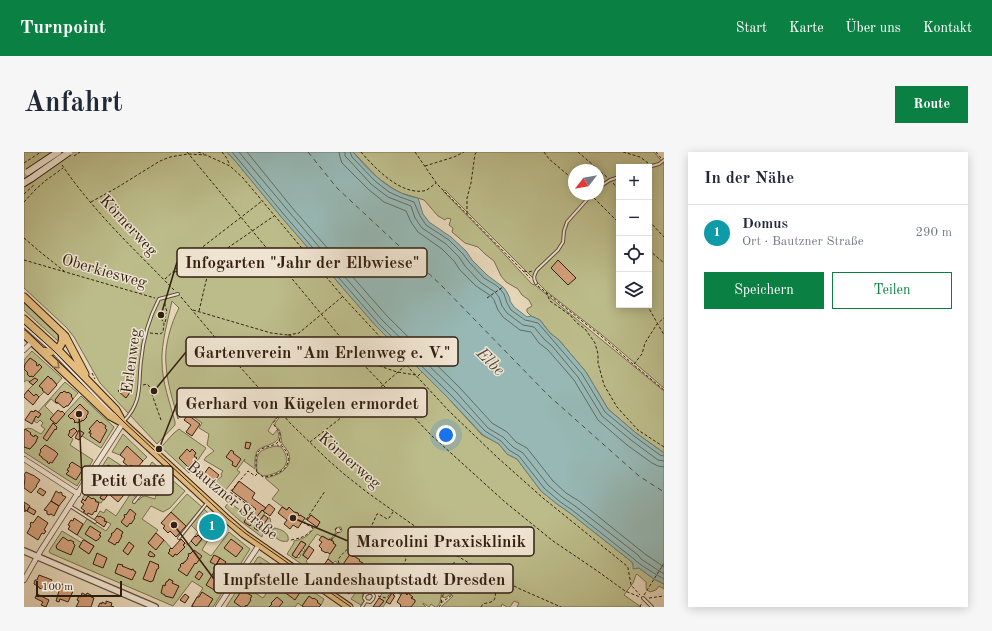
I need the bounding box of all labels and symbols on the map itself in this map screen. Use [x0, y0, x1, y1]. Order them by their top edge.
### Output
north arrow [568, 164, 604, 200]
street label: Körnerweg [96, 192, 160, 260]
callout: Infogarten "Jahr der Elbwiese" [177, 248, 427, 277]
street label: Oberkiesweg [60, 252, 149, 292]
text: Infogarten "Jahr der Elbwiese" [185, 255, 419, 272]
street label: Erlenweg [120, 327, 145, 395]
callout: Gartenverein "Am Erlenweg e. V." [186, 337, 458, 366]
water label: Elbe [472, 344, 507, 379]
text: Gartenverein "Am Erlenweg e. V." [194, 345, 450, 362]
one-way arrow [52, 361, 60, 368]
callout: Gerhard von Kügelen ermordet [177, 388, 427, 417]
text: Gerhard von Kügelen ermordet [185, 396, 419, 413]
your location [436, 425, 456, 445]
street label: Körnerweg [315, 430, 383, 492]
street label: Bautzner Straße [184, 459, 280, 543]
callout: Petit Café [82, 466, 173, 495]
text: Petit Café [90, 473, 166, 490]
pin: 1 [199, 512, 225, 542]
callout: Marcolini Praxisklinik [348, 527, 534, 556]
text: Marcolini Praxisklinik [356, 534, 527, 551]
callout: Impfstelle Landeshauptstadt Dresden [214, 564, 513, 593]
text: Impfstelle Landeshauptstadt Dresden [223, 572, 505, 589]
scale bar [36, 579, 122, 598]

